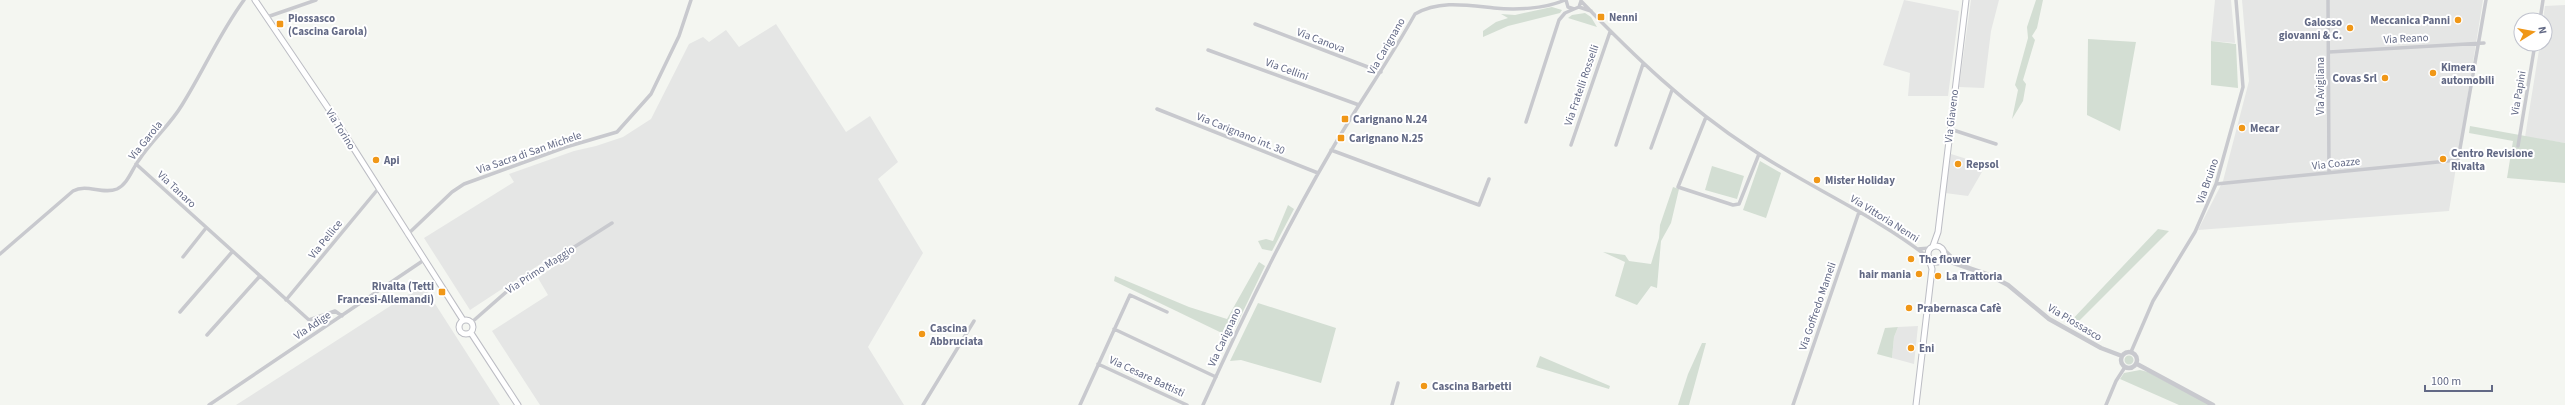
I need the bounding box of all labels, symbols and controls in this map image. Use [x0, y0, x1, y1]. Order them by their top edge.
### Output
place label: Nenni [1609, 10, 1638, 25]
place label: Piossasco (Cascina Garola) [288, 11, 367, 39]
marker: Nenni [1596, 12, 1606, 22]
north arrow [2513, 12, 2553, 52]
place label: Meccanica Panni [2370, 13, 2450, 28]
street label: Via Carignano [1364, 15, 1409, 78]
place label: Galosso giovanni & C. [2279, 15, 2342, 43]
marker: Meccanica Panni [2453, 15, 2463, 25]
marker: Piossasco (Cascina Garola) [275, 19, 285, 29]
marker: Galosso giovanni & C. [2345, 23, 2355, 33]
street label: Via Canova [1295, 24, 1347, 56]
text: N [2534, 25, 2550, 35]
street label: Via Reano [2383, 30, 2429, 47]
street label: Via Fratelli Rosselli [1561, 43, 1602, 128]
street label: Via Cellini [1263, 55, 1310, 84]
street label: Via Avigliana [2313, 57, 2328, 115]
place label: Kimera automobili [2441, 60, 2494, 88]
marker: Kimera automobili [2428, 68, 2438, 78]
street label: Via Papini [2507, 70, 2530, 117]
place label: Covas Srl [2333, 71, 2378, 86]
marker: Covas Srl [2380, 73, 2390, 83]
street label: Via Giaveno [1941, 88, 1962, 144]
street label: Via Torino [322, 106, 359, 153]
street label: Via Carignano int. 30 [1194, 109, 1287, 158]
place label: Carignano N.24 [1353, 112, 1428, 127]
marker: Carignano N.24 [1340, 114, 1350, 124]
street label: Via Garola [125, 118, 166, 163]
place label: Mecar [2250, 121, 2280, 136]
marker: Mecar [2237, 123, 2247, 133]
street label: Via Sacra di San Michele [475, 127, 584, 177]
place label: Carignano N.25 [1349, 131, 1424, 146]
marker: Carignano N.25 [1336, 133, 1346, 143]
place label: Centro Revisione Rivalta [2451, 146, 2534, 174]
place label: Api [383, 153, 400, 168]
street label: Via Coazze [2311, 153, 2361, 173]
marker: Centro Revisione Rivalta [2438, 154, 2448, 164]
marker: Api [371, 155, 381, 165]
street label: Via Bruino [2193, 156, 2222, 206]
place label: Repsol [1966, 157, 2000, 172]
marker: Repsol [1953, 159, 1963, 169]
street label: Via Tanaro [154, 168, 199, 211]
place label: Mister Holiday [1825, 173, 1895, 188]
marker: Mister Holiday [1812, 175, 1822, 185]
street label: Via Vittoria Nenni [1847, 191, 1922, 246]
street label: Via Pellice [305, 216, 346, 262]
street label: Via Primo Maggio [503, 241, 578, 297]
place label: The flower [1919, 252, 1971, 267]
marker: The flower [1906, 254, 1916, 264]
street label: Via Goffredo Mameli [1795, 260, 1840, 352]
place label: hair mania [1859, 267, 1911, 282]
marker: hair mania [1914, 269, 1924, 279]
place label: La Trattoria [1946, 269, 2003, 284]
marker: La Trattoria [1933, 271, 1943, 281]
place label: Rivalta (Tetti Francesi-Allemandi) [337, 279, 434, 307]
marker: Rivalta (Tetti Francesi-Allemandi) [437, 287, 447, 297]
street label: Via Piossasco [2045, 300, 2105, 345]
place label: Prabernasca Cafè [1917, 301, 2002, 316]
marker: Prabernasca Cafè [1904, 303, 1914, 313]
street label: Via Carignano [1204, 305, 1245, 369]
street label: Via Adige [291, 307, 334, 343]
place label: Cascina Abbruciata [929, 321, 983, 349]
marker: Cascina Abbruciata [917, 329, 927, 339]
place label: Eni [1919, 341, 1934, 356]
marker: Eni [1906, 343, 1916, 353]
street label: Via Cesare Battisti [1106, 352, 1187, 401]
scale bar [2425, 367, 2492, 393]
text: 100 m [2431, 373, 2461, 390]
place label: Cascina Barbetti [1432, 379, 1512, 394]
marker: Cascina Barbetti [1419, 381, 1429, 391]

